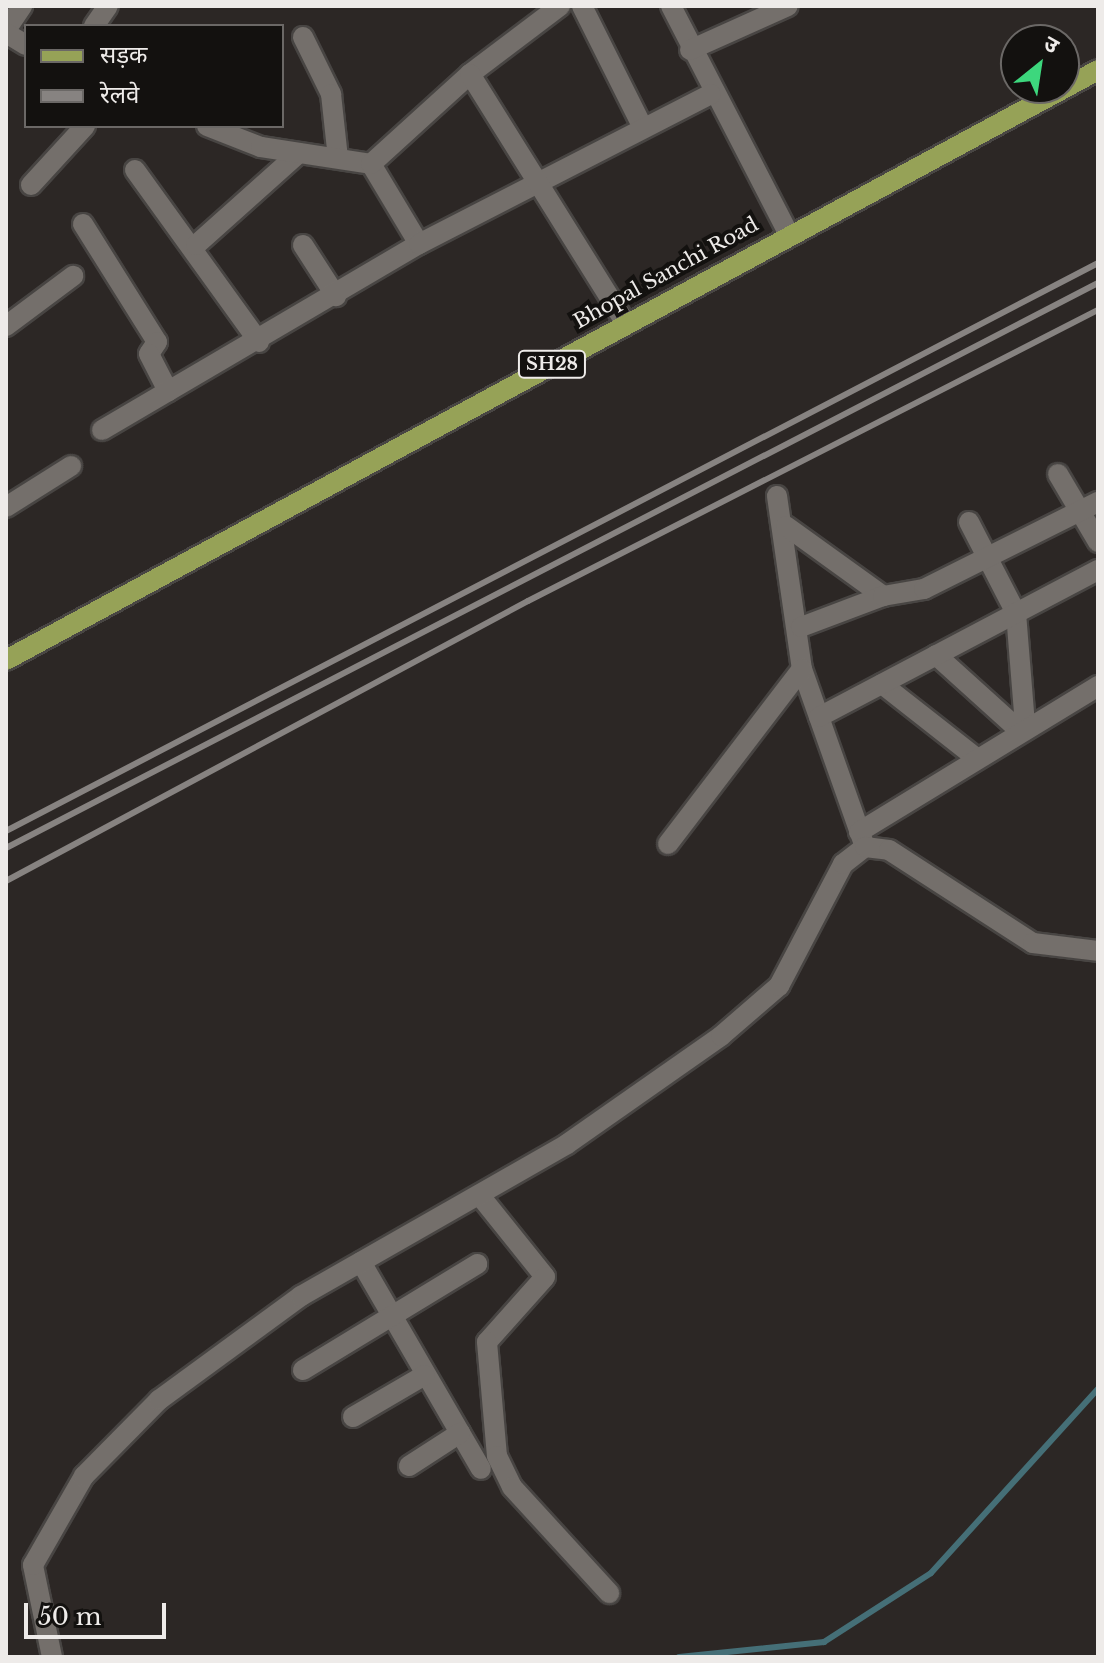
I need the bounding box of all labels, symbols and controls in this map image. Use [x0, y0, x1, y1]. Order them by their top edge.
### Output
legend [24, 24, 284, 128]
north arrow [1000, 24, 1080, 104]
text: उ [1039, 30, 1064, 59]
text: सड़क [100, 40, 148, 69]
text: रेलवे [100, 80, 139, 109]
street label: Bhopal Sanchi Road [570, 212, 762, 334]
road number: SH28 [516, 350, 588, 378]
scale bar [28, 1587, 170, 1637]
text: 50 m [38, 1602, 101, 1631]

